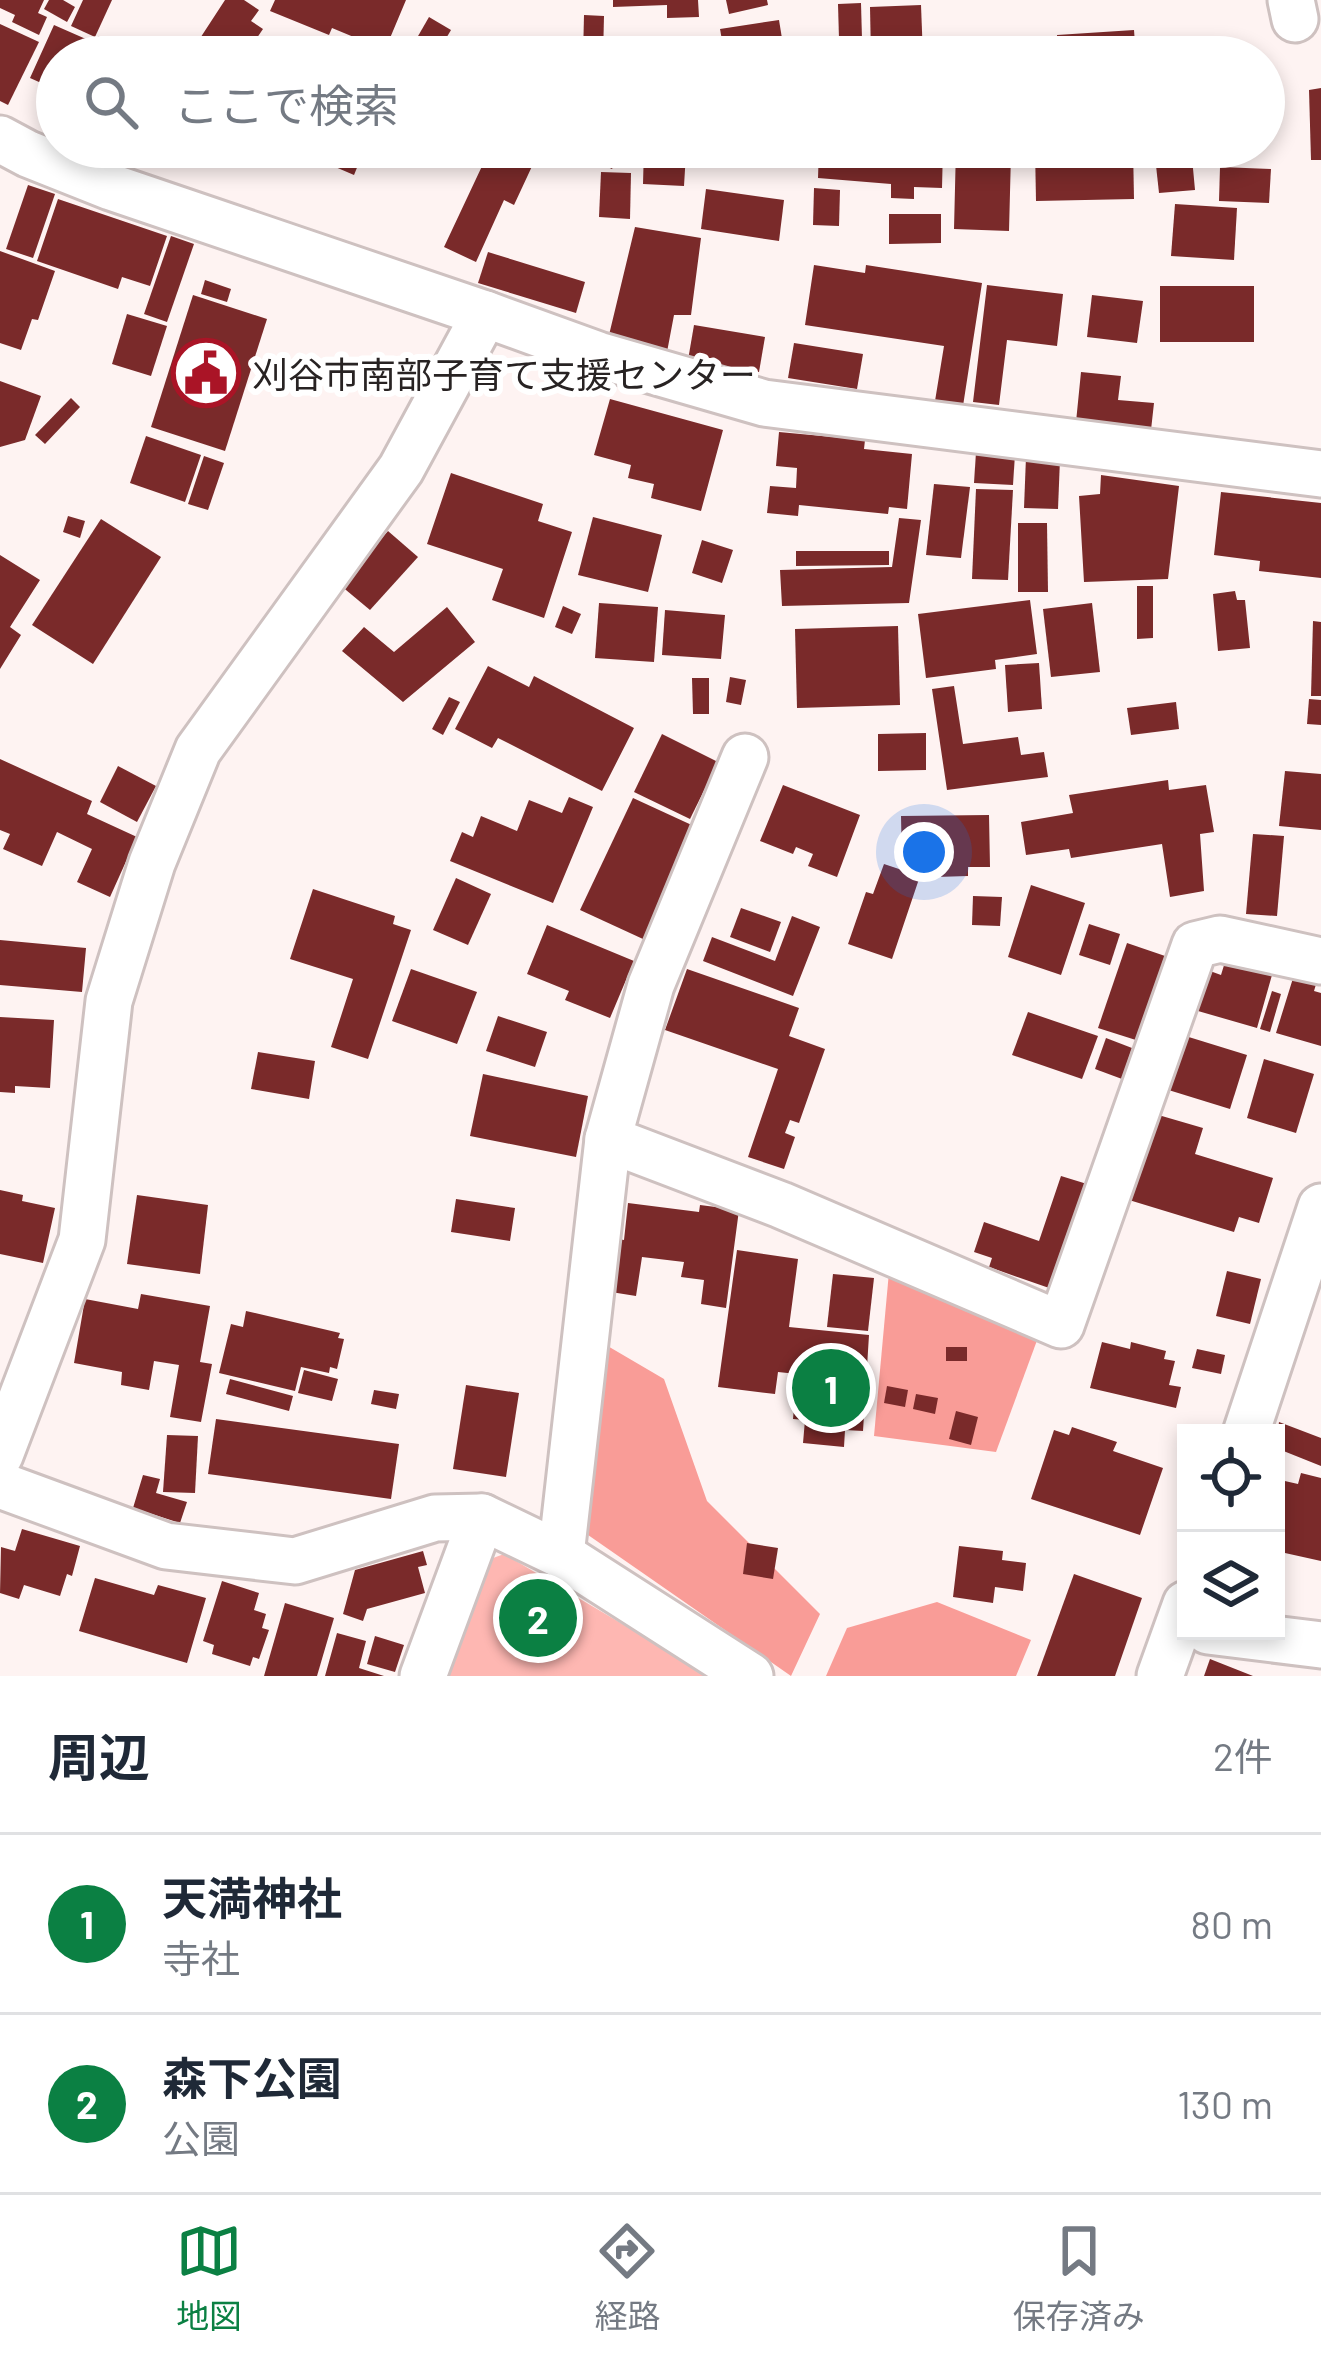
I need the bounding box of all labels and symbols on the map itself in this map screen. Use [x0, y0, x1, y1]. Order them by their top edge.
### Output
public building icon: 刈谷市南部子育て支援センター [171, 338, 241, 408]
place label: 刈谷市南部子育て支援センター [252, 352, 756, 395]
your location [894, 822, 954, 882]
pin: 1 [792, 1343, 870, 1433]
pin: 2 [499, 1573, 577, 1663]

